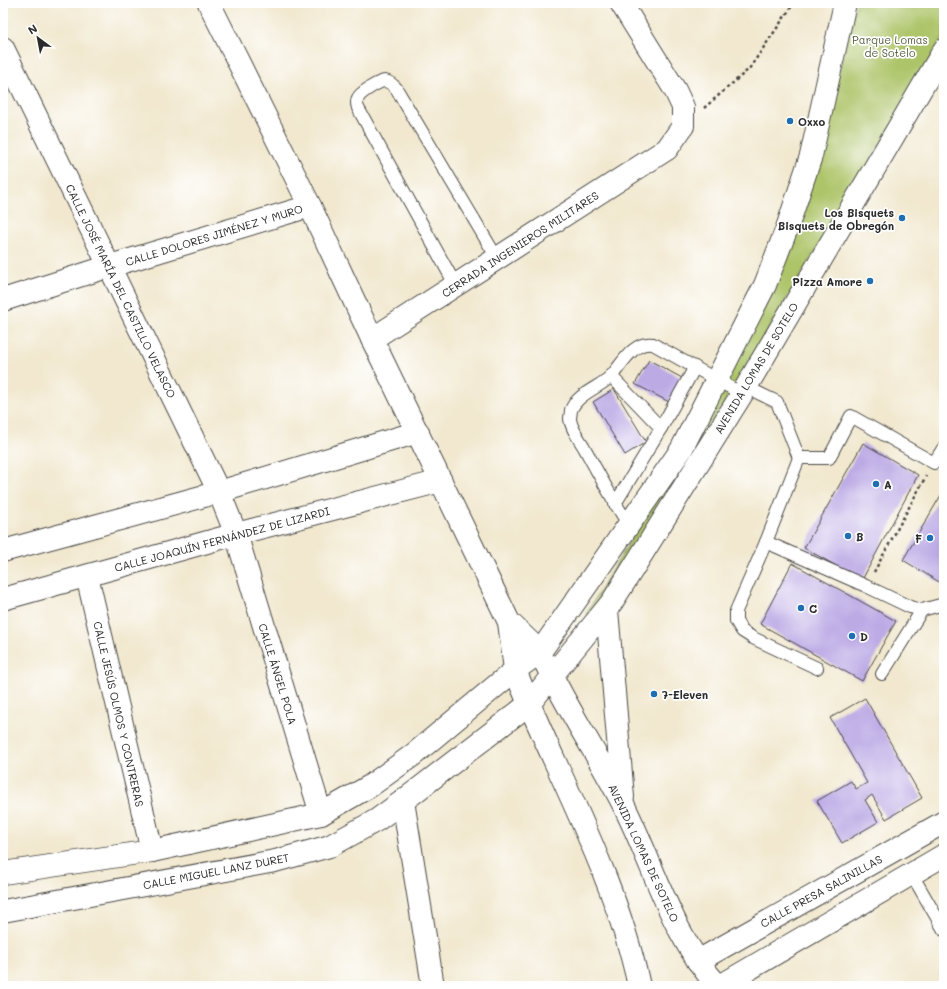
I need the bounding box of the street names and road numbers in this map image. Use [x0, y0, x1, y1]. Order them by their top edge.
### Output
street label: CALLE JOSÉ MARÍA DEL CASTILLO VELASCO [63, 182, 180, 401]
street label: CERRADA INGENIEROS MILITARES [439, 188, 601, 300]
street label: CALLE DOLORES JIMÉNEZ Y MURO [124, 201, 305, 269]
street label: AVENIDA LOMAS DE SOTELO [711, 299, 801, 436]
street label: CALLE JOAQUÍN FERNÁNDEZ DE LIZARDI [113, 503, 331, 575]
street label: CALLE JESÚS OLMOS Y CONTRERAS [90, 620, 148, 808]
street label: CALLE ÁNGEL POLA [255, 622, 301, 726]
street label: AVENIDA LOMAS DE SOTELO [605, 782, 683, 925]
street label: CALLE MIGUEL LANZ DURET [142, 849, 290, 893]
street label: CALLE PRESA SALINILLAS [757, 851, 885, 931]

